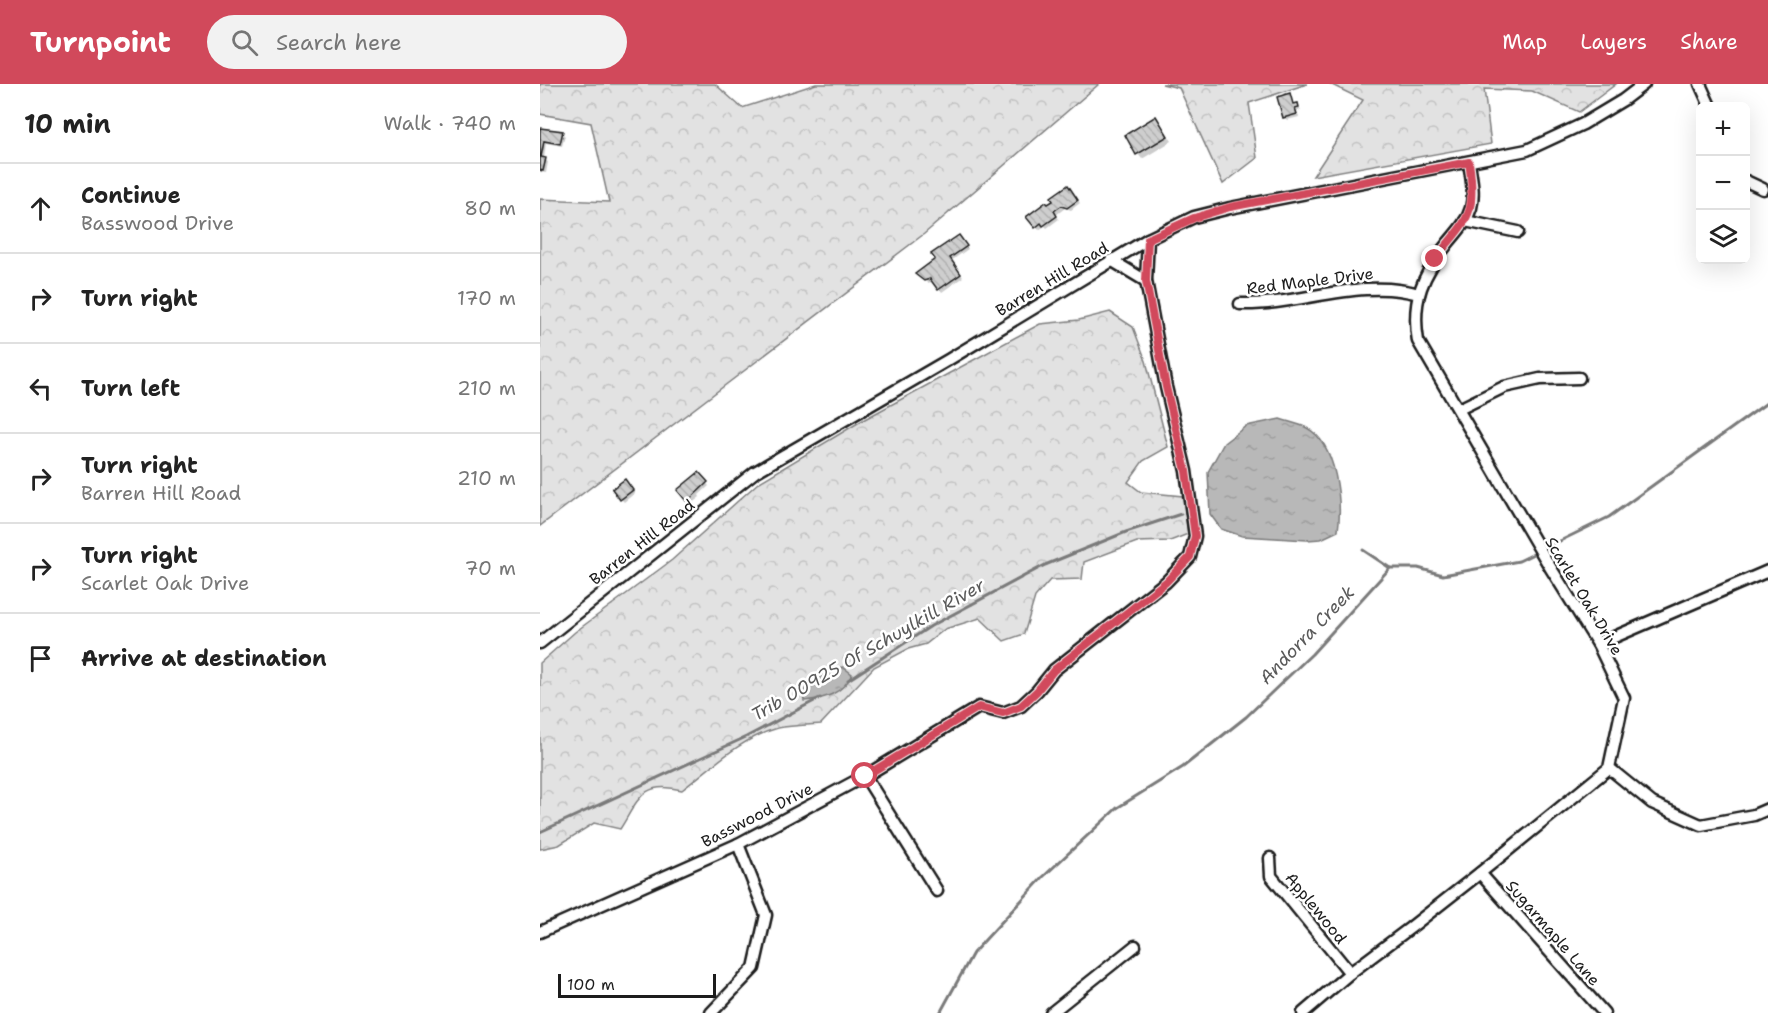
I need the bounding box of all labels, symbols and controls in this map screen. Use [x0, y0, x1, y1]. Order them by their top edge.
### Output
search box [207, 15, 627, 69]
text: Turnpoint [30, 23, 171, 61]
icon: search [228, 26, 261, 59]
text: Search here [276, 28, 402, 57]
text: Map [1502, 28, 1547, 56]
text: Layers [1580, 28, 1647, 56]
text: Share [1680, 28, 1738, 56]
map controls [1696, 102, 1750, 264]
button: + [1696, 102, 1750, 156]
text: 10 min [24, 106, 111, 141]
text: Walk · 740 m [383, 110, 516, 136]
button: − [1696, 156, 1750, 210]
text: Continue [81, 181, 181, 210]
icon: ahead [24, 192, 57, 225]
text: 80 m [464, 195, 516, 221]
text: Basswood Drive [81, 210, 234, 236]
button: layers [1696, 210, 1750, 264]
street label: Barren Hill Road [992, 237, 1112, 321]
route end [1421, 245, 1447, 271]
street label: Red Maple Drive [1245, 263, 1375, 299]
icon: right [24, 282, 57, 315]
text: Turn right [81, 284, 198, 313]
text: 170 m [457, 285, 516, 311]
icon: left [24, 372, 57, 405]
text: Turn left [81, 374, 180, 403]
text: 210 m [457, 375, 516, 401]
text: Turn right [81, 451, 198, 480]
icon: right [24, 462, 57, 495]
text: 210 m [457, 465, 516, 491]
text: Barren Hill Road [81, 480, 241, 506]
street label: Barren Hill Road [585, 494, 699, 590]
street label: Scarlet Oak Drive [1540, 533, 1628, 659]
text: Turn right [81, 541, 198, 570]
icon: right [24, 552, 57, 585]
text: 70 m [464, 555, 516, 581]
text: Scarlet Oak Drive [81, 570, 249, 596]
water label: Trib 00925 Of Schuylkill River [747, 573, 989, 727]
water label: Andorra Creek [1254, 580, 1360, 689]
icon: arrive [24, 642, 57, 675]
text: Arrive at destination [81, 644, 327, 673]
route start [851, 762, 877, 788]
street label: Basswood Drive [698, 778, 816, 852]
street label: Applewood [1281, 868, 1351, 948]
street label: Sugarmaple Lane [1501, 876, 1605, 990]
scale bar [558, 971, 716, 998]
text: 100 m [567, 974, 615, 995]

